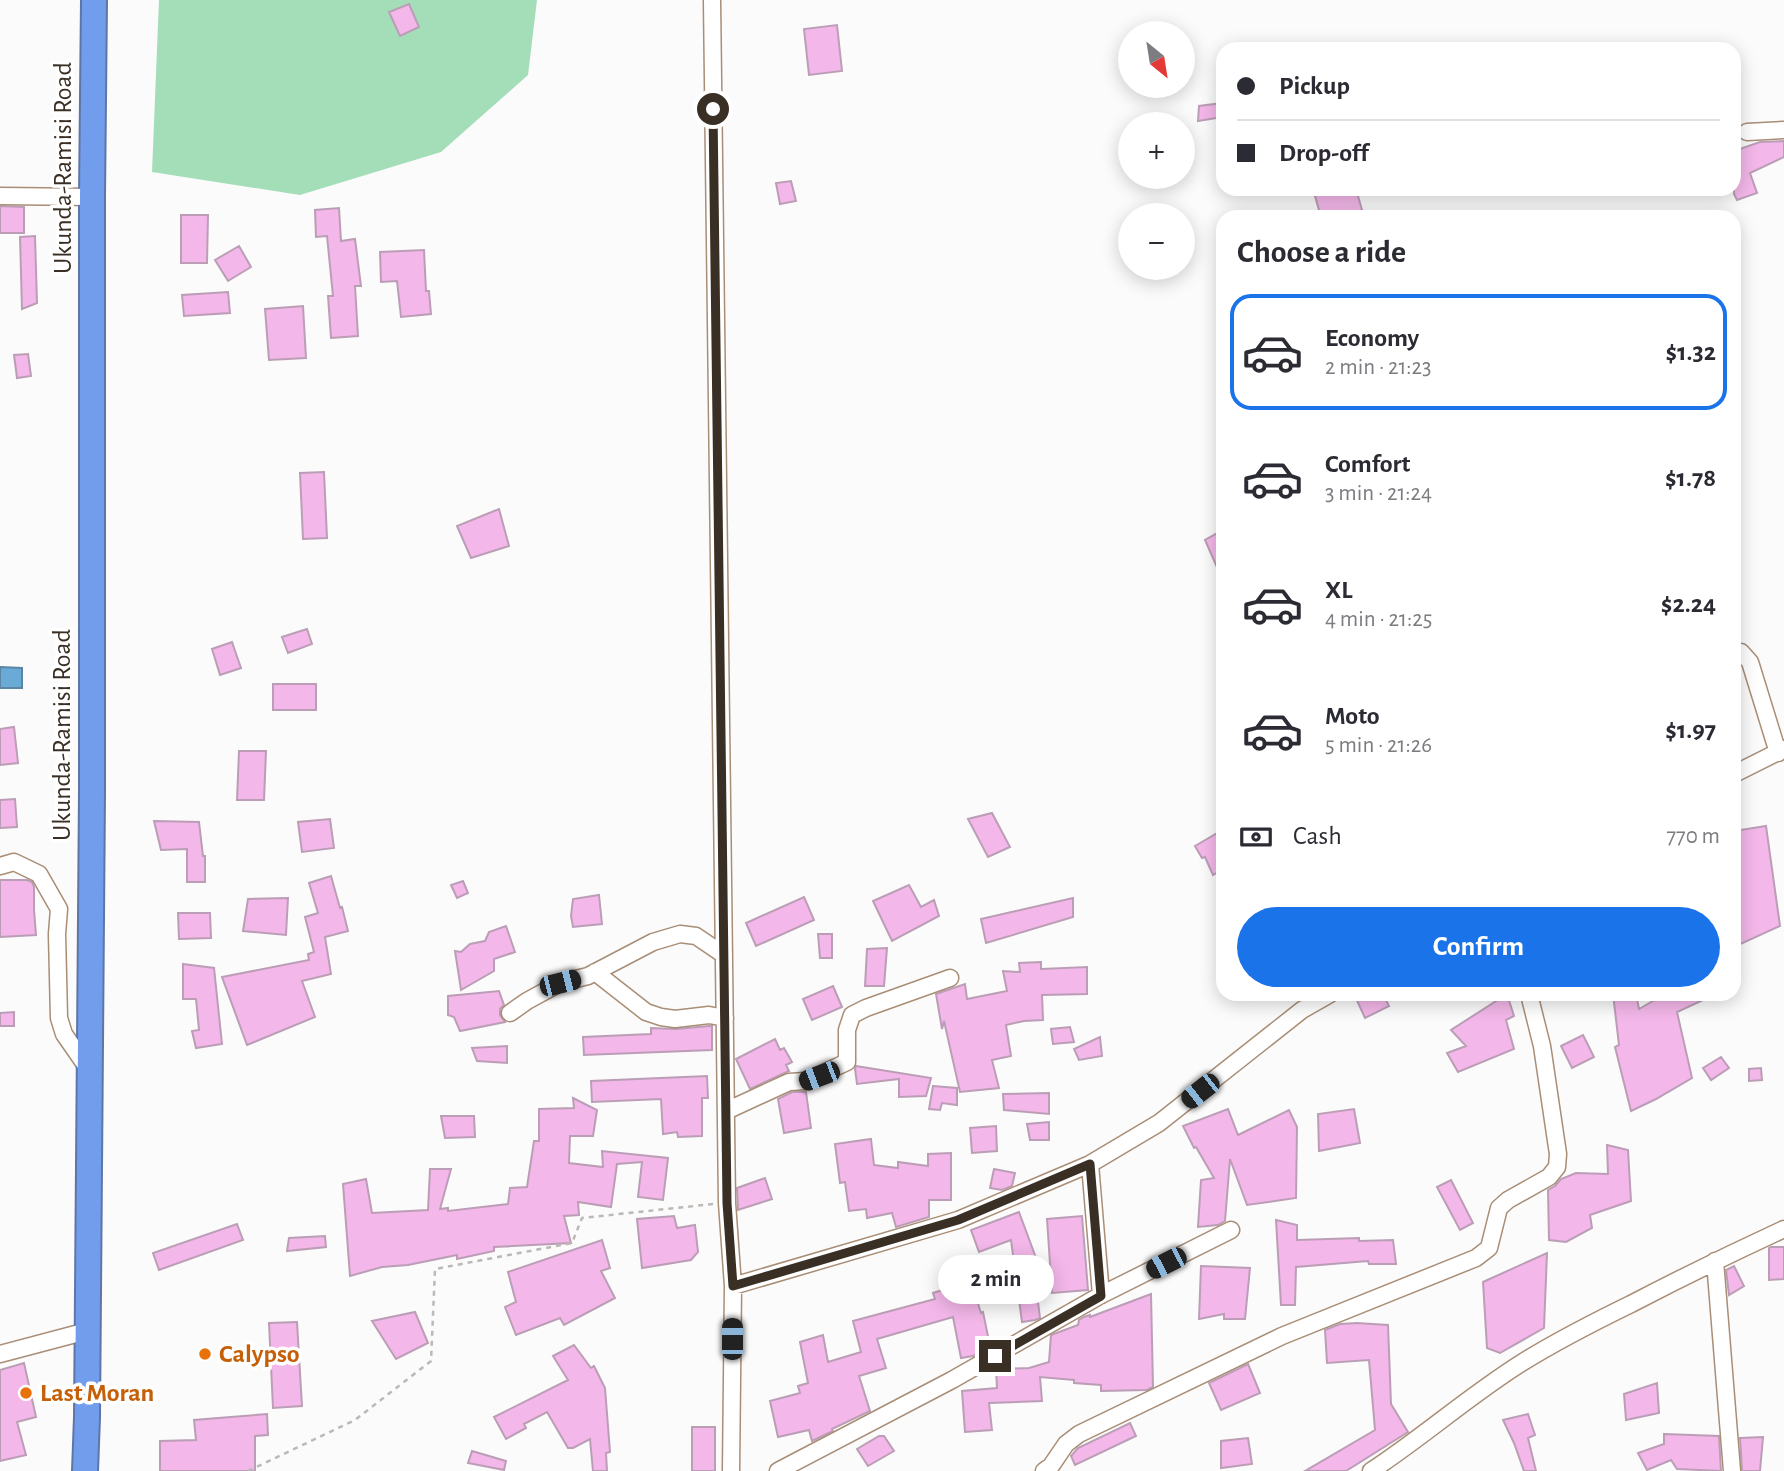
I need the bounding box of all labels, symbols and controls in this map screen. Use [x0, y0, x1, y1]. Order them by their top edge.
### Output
north arrow [1118, 21, 1195, 98]
map controls [1118, 21, 1195, 280]
street label: Ukunda-Ramisi Road [50, 62, 76, 274]
text: Pickup [1279, 73, 1350, 99]
route start [697, 93, 729, 125]
button: + [1118, 112, 1195, 189]
text: Drop-off [1279, 140, 1368, 166]
button: − [1118, 203, 1195, 280]
text: Choose a ride [1237, 236, 1406, 268]
icon: car [1241, 321, 1304, 384]
text: Economy [1325, 325, 1419, 351]
text: $1.32 [1666, 339, 1716, 365]
text: 2 min · 21:23 [1325, 356, 1432, 379]
icon: car [1241, 447, 1304, 510]
text: Comfort [1325, 451, 1410, 477]
text: $1.78 [1665, 465, 1716, 491]
text: 3 min · 21:24 [1325, 482, 1432, 505]
icon: car [1241, 573, 1304, 636]
text: XL [1325, 577, 1352, 603]
text: $2.24 [1661, 591, 1716, 617]
text: 4 min · 21:25 [1325, 608, 1432, 631]
street label: Ukunda-Ramisi Road [49, 629, 75, 841]
icon: car [1241, 699, 1304, 762]
text: Moto [1325, 703, 1380, 729]
text: $1.97 [1665, 717, 1716, 743]
text: 5 min · 21:26 [1325, 734, 1432, 757]
icon: cash [1237, 818, 1275, 856]
text: Cash [1293, 823, 1342, 849]
text: 770 m [1666, 825, 1720, 848]
button: Confirm [1237, 907, 1720, 987]
car [538, 968, 583, 998]
car [796, 1059, 843, 1093]
car [1177, 1070, 1224, 1112]
car [1143, 1244, 1190, 1282]
callout: 2 min [937, 1254, 1053, 1304]
text: 2 min [970, 1268, 1022, 1291]
car [722, 1318, 743, 1360]
route end [979, 1340, 1011, 1372]
place label: Calypso [219, 1341, 300, 1367]
marker: Calypso [197, 1346, 213, 1362]
place label: Last Moran [40, 1380, 154, 1406]
marker: Last Moran [18, 1385, 34, 1401]

